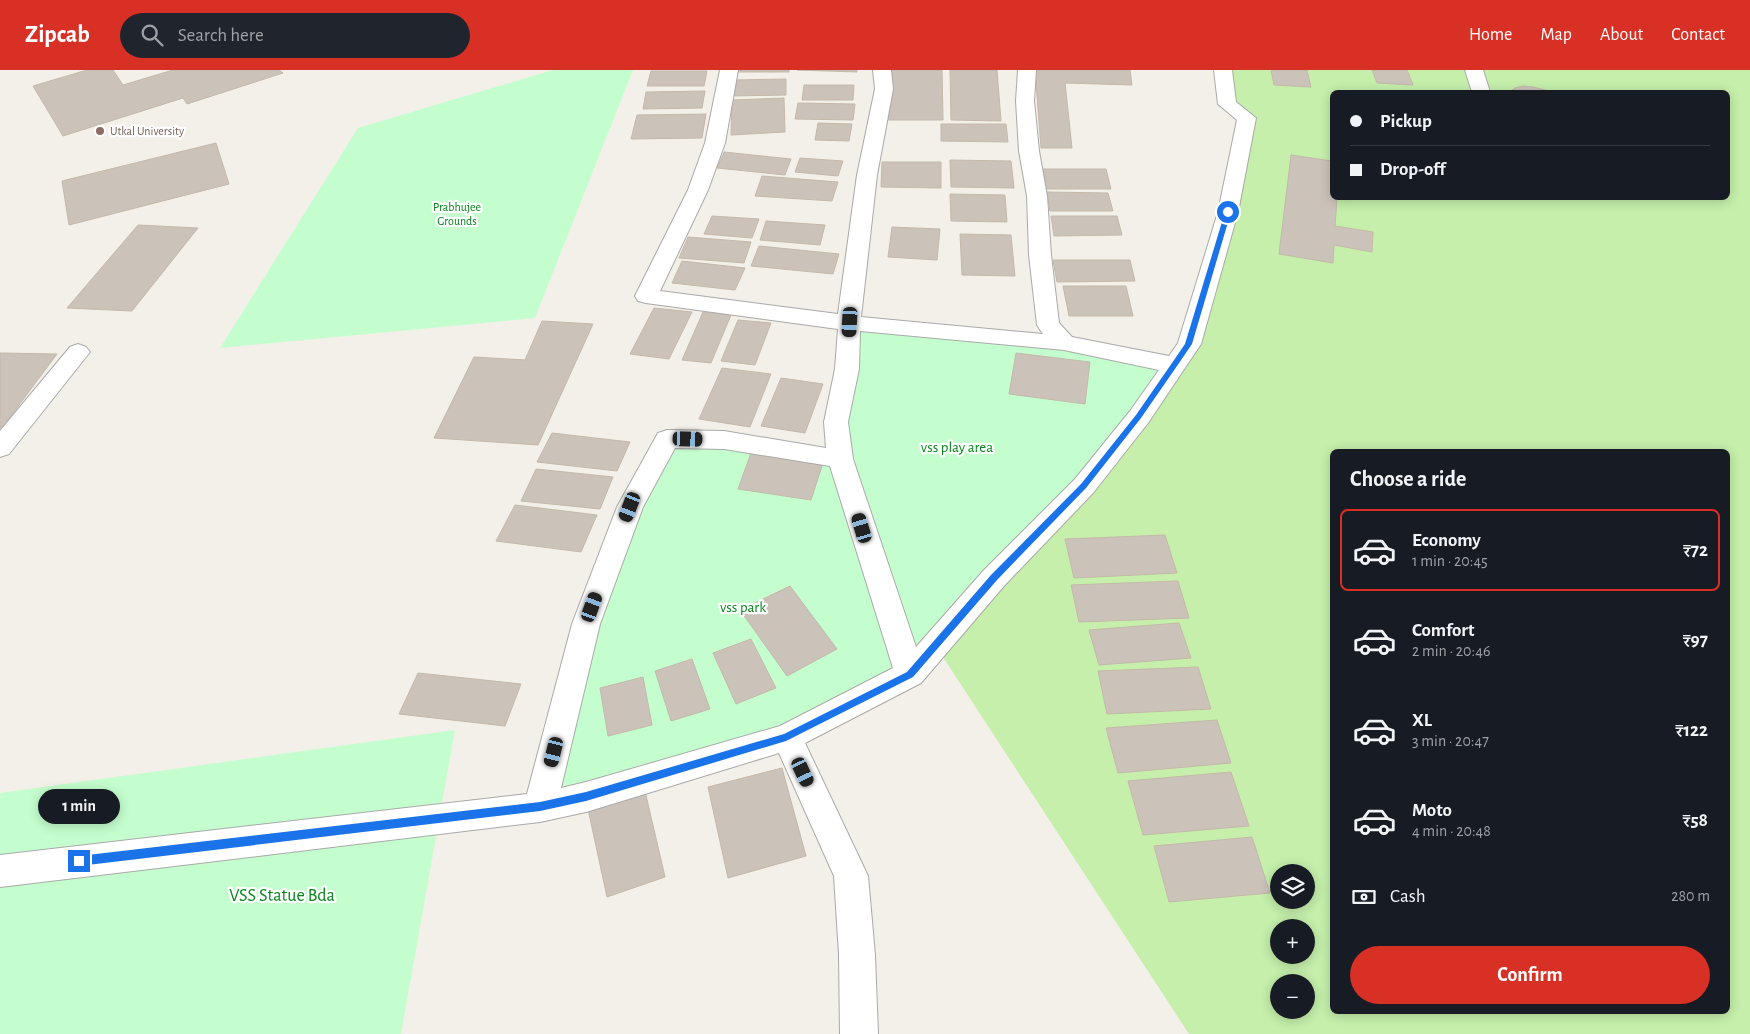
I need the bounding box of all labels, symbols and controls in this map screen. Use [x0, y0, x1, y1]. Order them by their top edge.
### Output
search box [120, 13, 470, 58]
icon: search [138, 21, 166, 49]
text: Zipcab [25, 23, 90, 47]
text: Search here [178, 26, 264, 45]
text: Home [1469, 26, 1512, 44]
text: Map [1540, 26, 1572, 44]
text: About [1600, 26, 1643, 44]
text: Contact [1671, 26, 1725, 44]
text: Pickup [1380, 112, 1432, 131]
marker: Utkal University [94, 125, 106, 137]
place label: Utkal University [110, 125, 184, 138]
text: Drop-off [1380, 160, 1445, 179]
park label: Prabhujee Grounds [433, 201, 481, 227]
route start [1217, 201, 1239, 223]
car [841, 307, 858, 337]
car [672, 431, 703, 447]
park label: vss play area [921, 440, 993, 455]
text: Choose a ride [1350, 468, 1466, 490]
car [617, 490, 642, 524]
car [850, 511, 873, 545]
icon: car [1352, 528, 1397, 573]
text: Economy [1412, 531, 1481, 550]
text: ₹72 [1683, 541, 1708, 560]
text: 1 min · 20:45 [1412, 553, 1488, 569]
car [579, 590, 604, 624]
park label: vss park [720, 600, 766, 615]
icon: car [1352, 618, 1397, 663]
text: Comfort [1412, 621, 1474, 640]
text: ₹97 [1683, 631, 1708, 650]
text: 2 min · 20:46 [1412, 643, 1490, 659]
icon: car [1352, 708, 1397, 753]
text: XL [1412, 711, 1432, 730]
text: ₹122 [1675, 721, 1708, 740]
text: 3 min · 20:47 [1412, 733, 1489, 749]
car [543, 736, 564, 768]
car [789, 755, 816, 789]
callout: 1 min [38, 788, 120, 824]
text: 1 min [62, 798, 96, 814]
icon: car [1352, 798, 1397, 843]
text: Moto [1412, 801, 1452, 820]
text: ₹58 [1682, 811, 1708, 830]
text: 4 min · 20:48 [1412, 823, 1491, 839]
route end [68, 850, 90, 872]
map controls [1270, 864, 1315, 1019]
button: layers [1270, 864, 1315, 909]
icon: cash [1350, 883, 1378, 911]
park label: VSS Statue Bda [229, 887, 335, 905]
text: Cash [1390, 887, 1426, 906]
text: 280 m [1671, 888, 1710, 904]
button: + [1270, 919, 1315, 964]
button: Confirm [1350, 946, 1710, 1004]
button: − [1270, 974, 1315, 1019]

